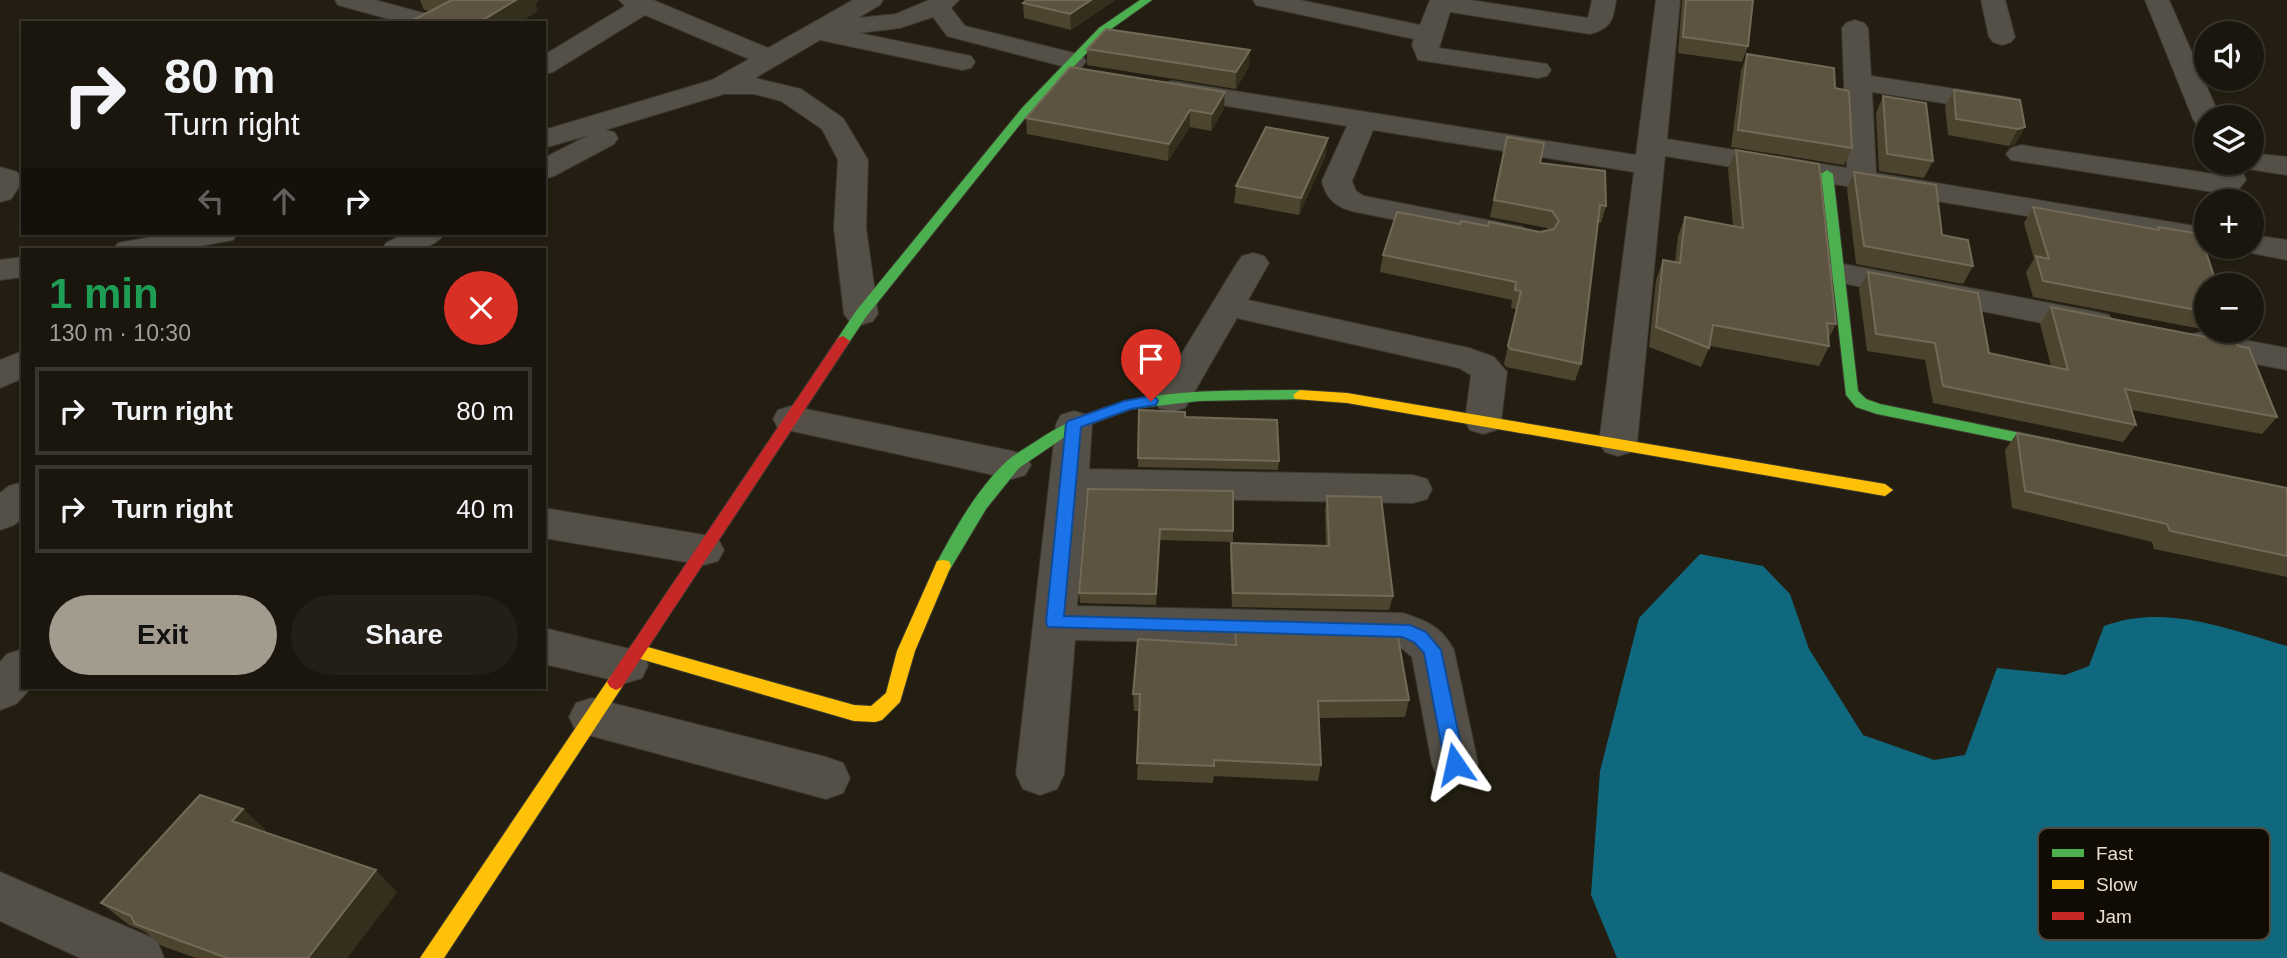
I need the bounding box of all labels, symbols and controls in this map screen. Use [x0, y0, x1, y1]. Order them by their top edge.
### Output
map controls [2194, 21, 2264, 343]
button: sound [2194, 21, 2264, 91]
icon: right [49, 49, 140, 140]
text: 80 m [164, 49, 276, 103]
button: layers [2194, 105, 2264, 175]
text: Turn right [164, 106, 300, 142]
icon: left [192, 182, 230, 220]
icon: ahead [265, 182, 303, 220]
icon: right [338, 182, 376, 220]
button: + [2194, 189, 2264, 259]
text: 1 min [49, 270, 159, 317]
button: close [444, 271, 518, 345]
button: − [2194, 273, 2264, 343]
text: 130 m · 10:30 [49, 320, 191, 346]
pin [1121, 329, 1181, 401]
icon: arrive [1132, 340, 1170, 378]
icon: right [53, 392, 91, 430]
text: Turn right [112, 396, 233, 426]
text: 80 m [456, 396, 514, 426]
icon: right [53, 490, 91, 528]
text: Turn right [112, 494, 233, 524]
text: 40 m [456, 494, 514, 524]
button: Exit [49, 595, 277, 675]
button: Share [291, 595, 518, 675]
position arrow [1418, 727, 1492, 801]
legend [2038, 828, 2270, 940]
text: Fast [2096, 843, 2134, 864]
text: Slow [2096, 874, 2137, 895]
text: Jam [2096, 906, 2132, 927]

